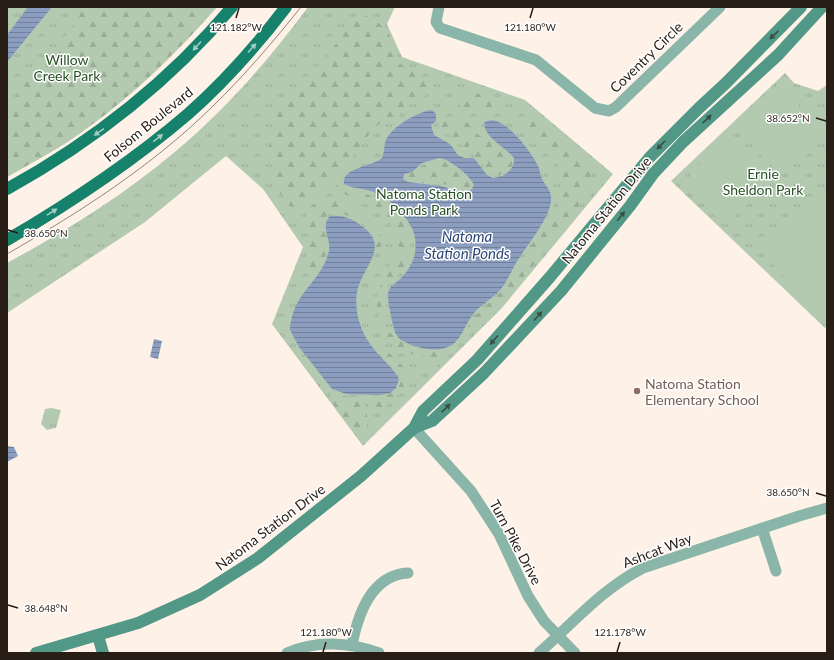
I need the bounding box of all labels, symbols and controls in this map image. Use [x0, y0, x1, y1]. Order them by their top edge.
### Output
street label: Coventry Circle [606, 18, 686, 96]
text: 121.182°W [210, 21, 262, 33]
text: 121.180°W [504, 21, 556, 33]
one-way arrow [769, 30, 779, 40]
one-way arrow [192, 41, 201, 52]
one-way arrow [248, 43, 257, 53]
park label: Willow Creek Park [34, 51, 101, 84]
street label: Folsom Boulevard [100, 83, 196, 165]
text: 38.652°N [766, 112, 810, 124]
one-way arrow [702, 114, 712, 124]
one-way arrow [94, 128, 104, 136]
one-way arrow [153, 133, 164, 142]
one-way arrow [656, 140, 666, 150]
street label: Natoma Station Drive [558, 153, 654, 267]
park label: Ernie Sheldon Park [723, 165, 804, 198]
park label: Natoma Station Ponds Park [376, 185, 472, 218]
one-way arrow [46, 209, 58, 216]
one-way arrow [617, 211, 626, 222]
text: 38.650°N [24, 227, 68, 239]
water label: Natoma Station Ponds [424, 227, 510, 262]
one-way arrow [533, 311, 543, 321]
one-way arrow [490, 334, 499, 345]
place label: Natoma Station Elementary School [645, 375, 759, 408]
marker: Natoma Station Elementary School [632, 386, 642, 396]
one-way arrow [441, 404, 452, 413]
street label: Natoma Station Drive [212, 480, 328, 574]
text: 38.650°N [766, 486, 810, 498]
street label: Turn Pike Drive [486, 497, 546, 587]
street label: Ashcat Way [620, 529, 695, 571]
text: 38.648°N [24, 602, 68, 614]
text: 121.180°W [300, 626, 352, 638]
text: 121.178°W [594, 626, 646, 638]

